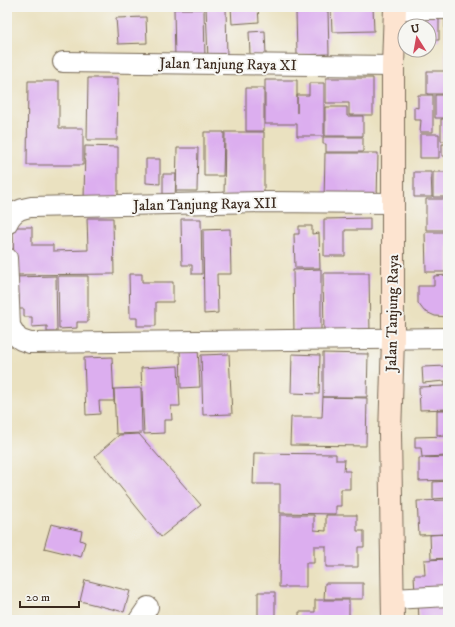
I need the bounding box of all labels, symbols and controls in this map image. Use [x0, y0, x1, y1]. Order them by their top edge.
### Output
north arrow [397, 18, 437, 58]
text: U [410, 21, 421, 37]
street label: Jalan Tanjung Raya XI [157, 54, 297, 75]
street label: Jalan Tanjung Raya XII [131, 194, 277, 215]
street label: Jalan Tanjung Raya [382, 254, 403, 374]
scale bar [20, 583, 79, 609]
text: 20 m [26, 590, 50, 605]

